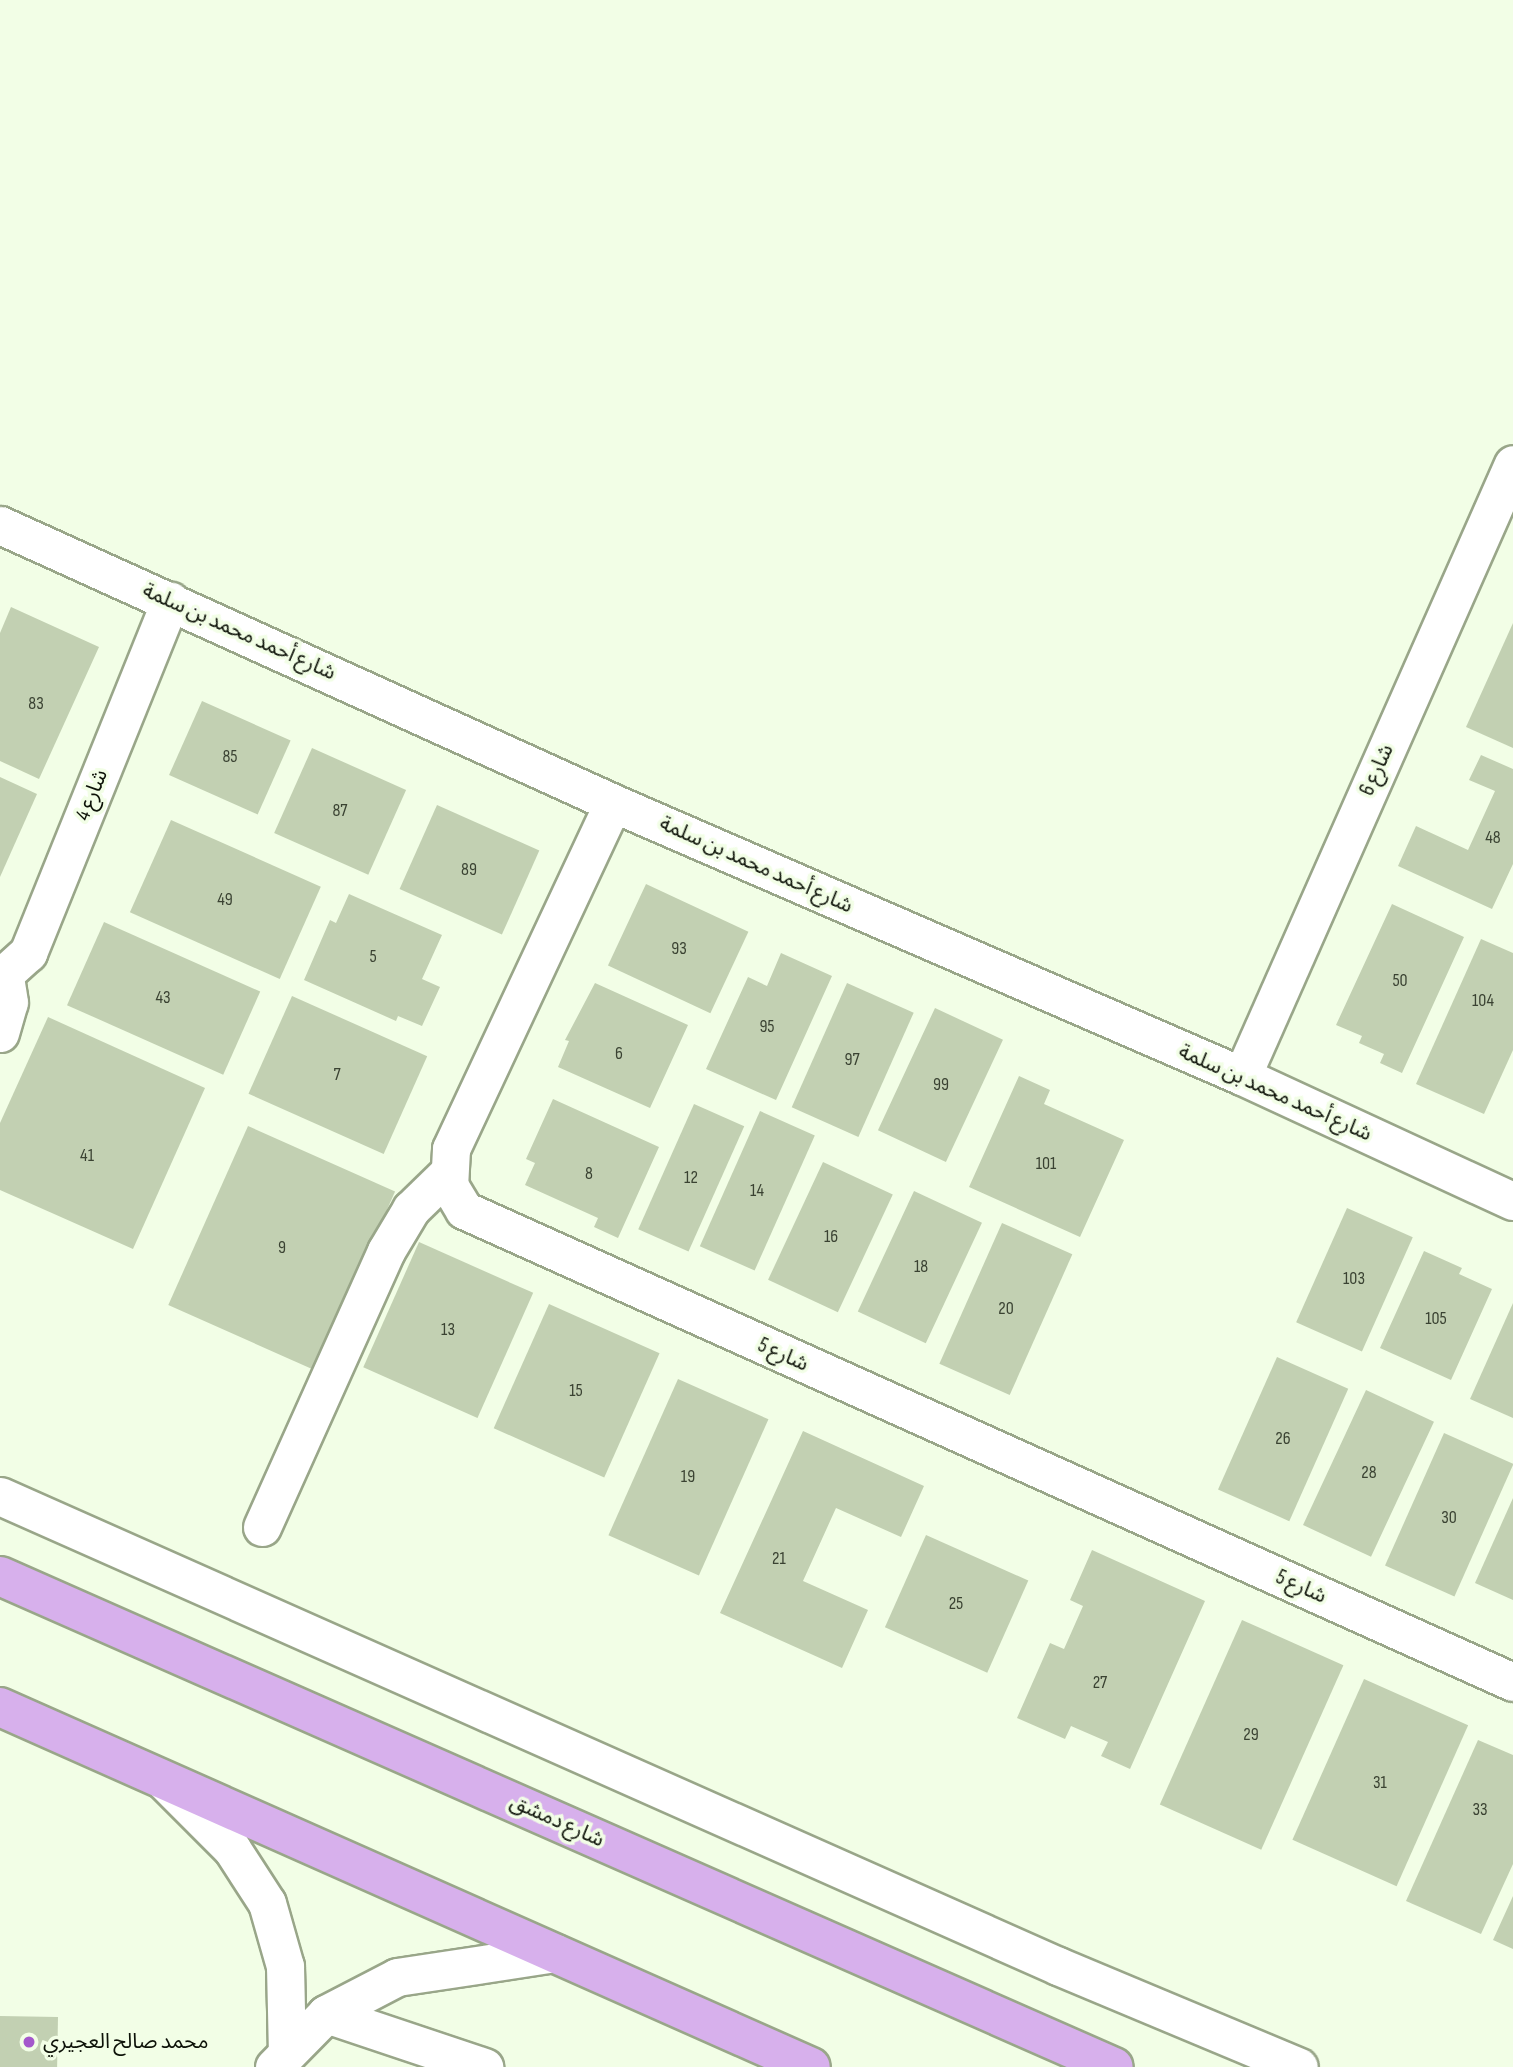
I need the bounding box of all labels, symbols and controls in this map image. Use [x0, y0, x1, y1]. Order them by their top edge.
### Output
street label: شارع أحمد محمد بن سلمة [139, 578, 339, 686]
house number: 83 [28, 693, 44, 715]
street label: شارع 6 [1355, 740, 1399, 800]
house number: 85 [222, 746, 238, 768]
street label: شارع 4 [70, 766, 114, 824]
house number: 87 [332, 800, 348, 822]
street label: شارع أحمد محمد بن سلمة [656, 811, 856, 919]
house number: 48 [1485, 827, 1501, 849]
house number: 89 [461, 859, 477, 881]
house number: 49 [217, 889, 233, 911]
house number: 93 [671, 938, 687, 960]
house number: 5 [369, 946, 377, 968]
house number: 50 [1392, 970, 1408, 992]
house number: 43 [155, 987, 171, 1009]
house number: 104 [1472, 990, 1494, 1012]
house number: 95 [759, 1016, 775, 1038]
street label: شارع أحمد محمد بن سلمة [1175, 1039, 1375, 1147]
house number: 6 [615, 1043, 623, 1065]
house number: 97 [844, 1049, 860, 1071]
house number: 7 [333, 1064, 341, 1086]
house number: 99 [933, 1074, 949, 1096]
house number: 41 [80, 1145, 94, 1167]
house number: 101 [1036, 1153, 1056, 1175]
house number: 8 [585, 1163, 593, 1185]
house number: 12 [684, 1167, 698, 1189]
house number: 14 [750, 1180, 764, 1202]
house number: 16 [824, 1226, 838, 1248]
house number: 9 [278, 1237, 286, 1259]
house number: 18 [914, 1256, 928, 1278]
house number: 103 [1343, 1268, 1365, 1290]
house number: 20 [998, 1298, 1014, 1320]
house number: 105 [1425, 1308, 1447, 1330]
house number: 13 [441, 1319, 455, 1341]
street label: شارع 5 [754, 1333, 812, 1377]
house number: 15 [569, 1380, 583, 1402]
house number: 26 [1275, 1428, 1291, 1450]
house number: 28 [1361, 1462, 1377, 1484]
house number: 19 [681, 1466, 695, 1488]
house number: 30 [1441, 1507, 1457, 1529]
house number: 21 [772, 1548, 786, 1570]
street label: شارع 5 [1272, 1565, 1330, 1609]
house number: 25 [949, 1593, 963, 1615]
house number: 27 [1093, 1672, 1107, 1694]
house number: 29 [1243, 1724, 1259, 1746]
house number: 31 [1373, 1772, 1387, 1794]
street label: شارع دمشق [506, 1789, 608, 1853]
house number: 33 [1472, 1799, 1488, 1821]
place label: محمد صالح العجيري [43, 2029, 208, 2055]
marker: محمد صالح العجيري [21, 2034, 37, 2050]

